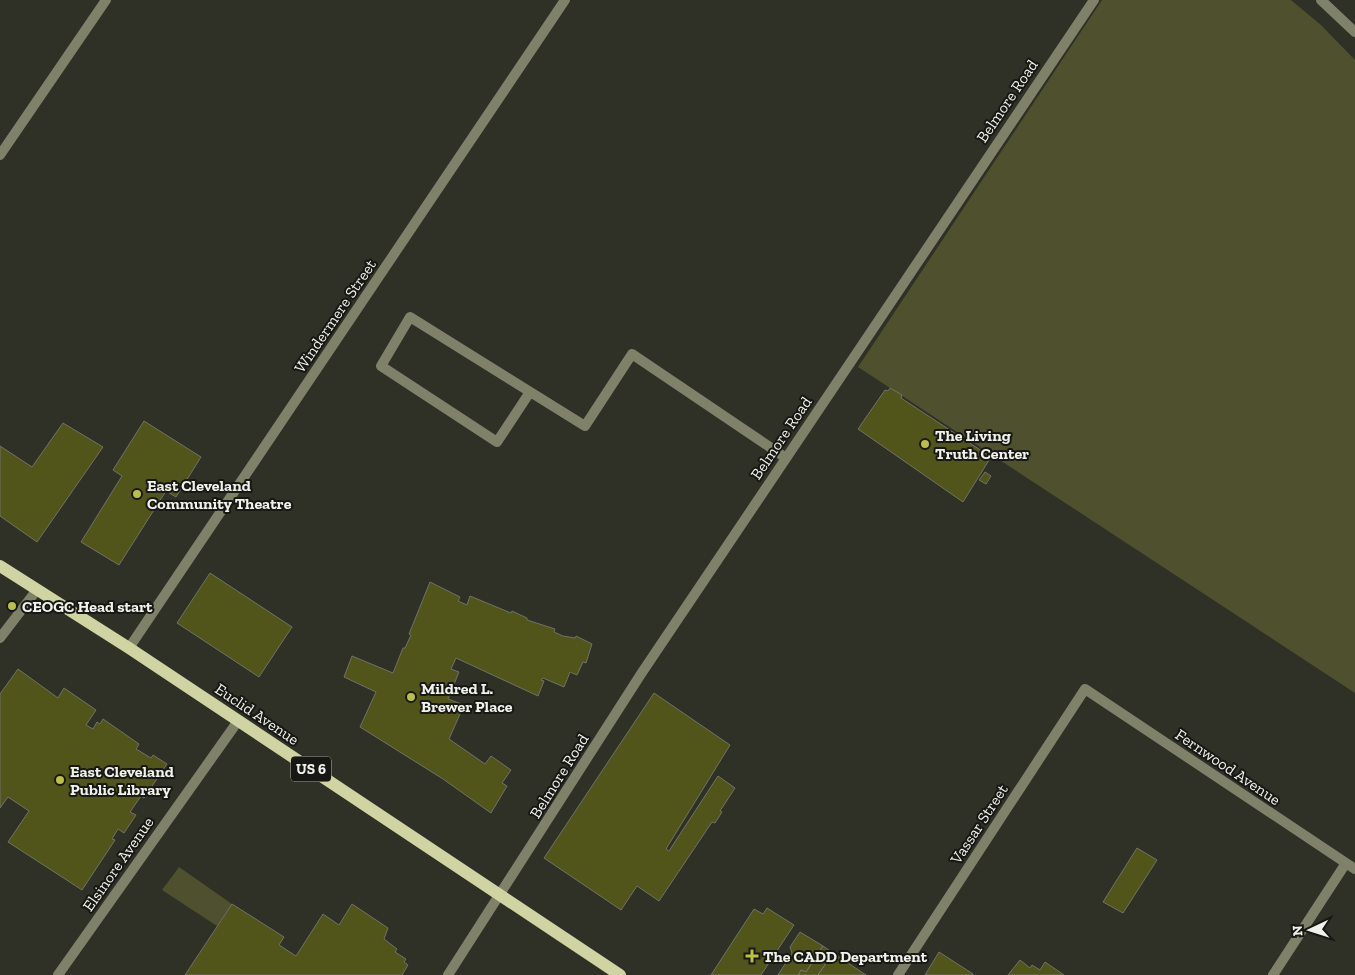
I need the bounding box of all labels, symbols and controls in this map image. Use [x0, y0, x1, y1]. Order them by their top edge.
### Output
street label: Belmore Road [972, 56, 1042, 146]
street label: Windermere Street [290, 256, 380, 376]
street label: Belmore Road [746, 393, 816, 483]
place label: The Living Truth Center [935, 426, 1029, 463]
marker: The Living Truth Center [919, 438, 931, 450]
place label: East Cleveland Community Theatre [147, 476, 292, 513]
marker: East Cleveland Community Theatre [131, 488, 143, 500]
place label: CEOGC Head start [22, 597, 153, 616]
marker: CEOGC Head start [6, 600, 18, 612]
street label: Euclid Avenue [211, 679, 303, 749]
place label: Mildred L. Brewer Place [421, 679, 513, 716]
marker: Mildred L. Brewer Place [405, 691, 417, 703]
street label: Fernwood Avenue [1172, 725, 1284, 809]
street label: Belmore Road [526, 730, 593, 822]
road number: US 6 [291, 756, 331, 782]
place label: East Cleveland Public Library [70, 762, 174, 799]
marker: East Cleveland Public Library [54, 774, 66, 786]
street label: Vassar Street [946, 781, 1012, 868]
street label: Elsinore Avenue [78, 813, 158, 915]
north arrow [1285, 905, 1335, 955]
text: N [1289, 925, 1306, 937]
place label: The CADD Department [763, 947, 928, 966]
marker: The CADD Department [745, 949, 759, 963]

